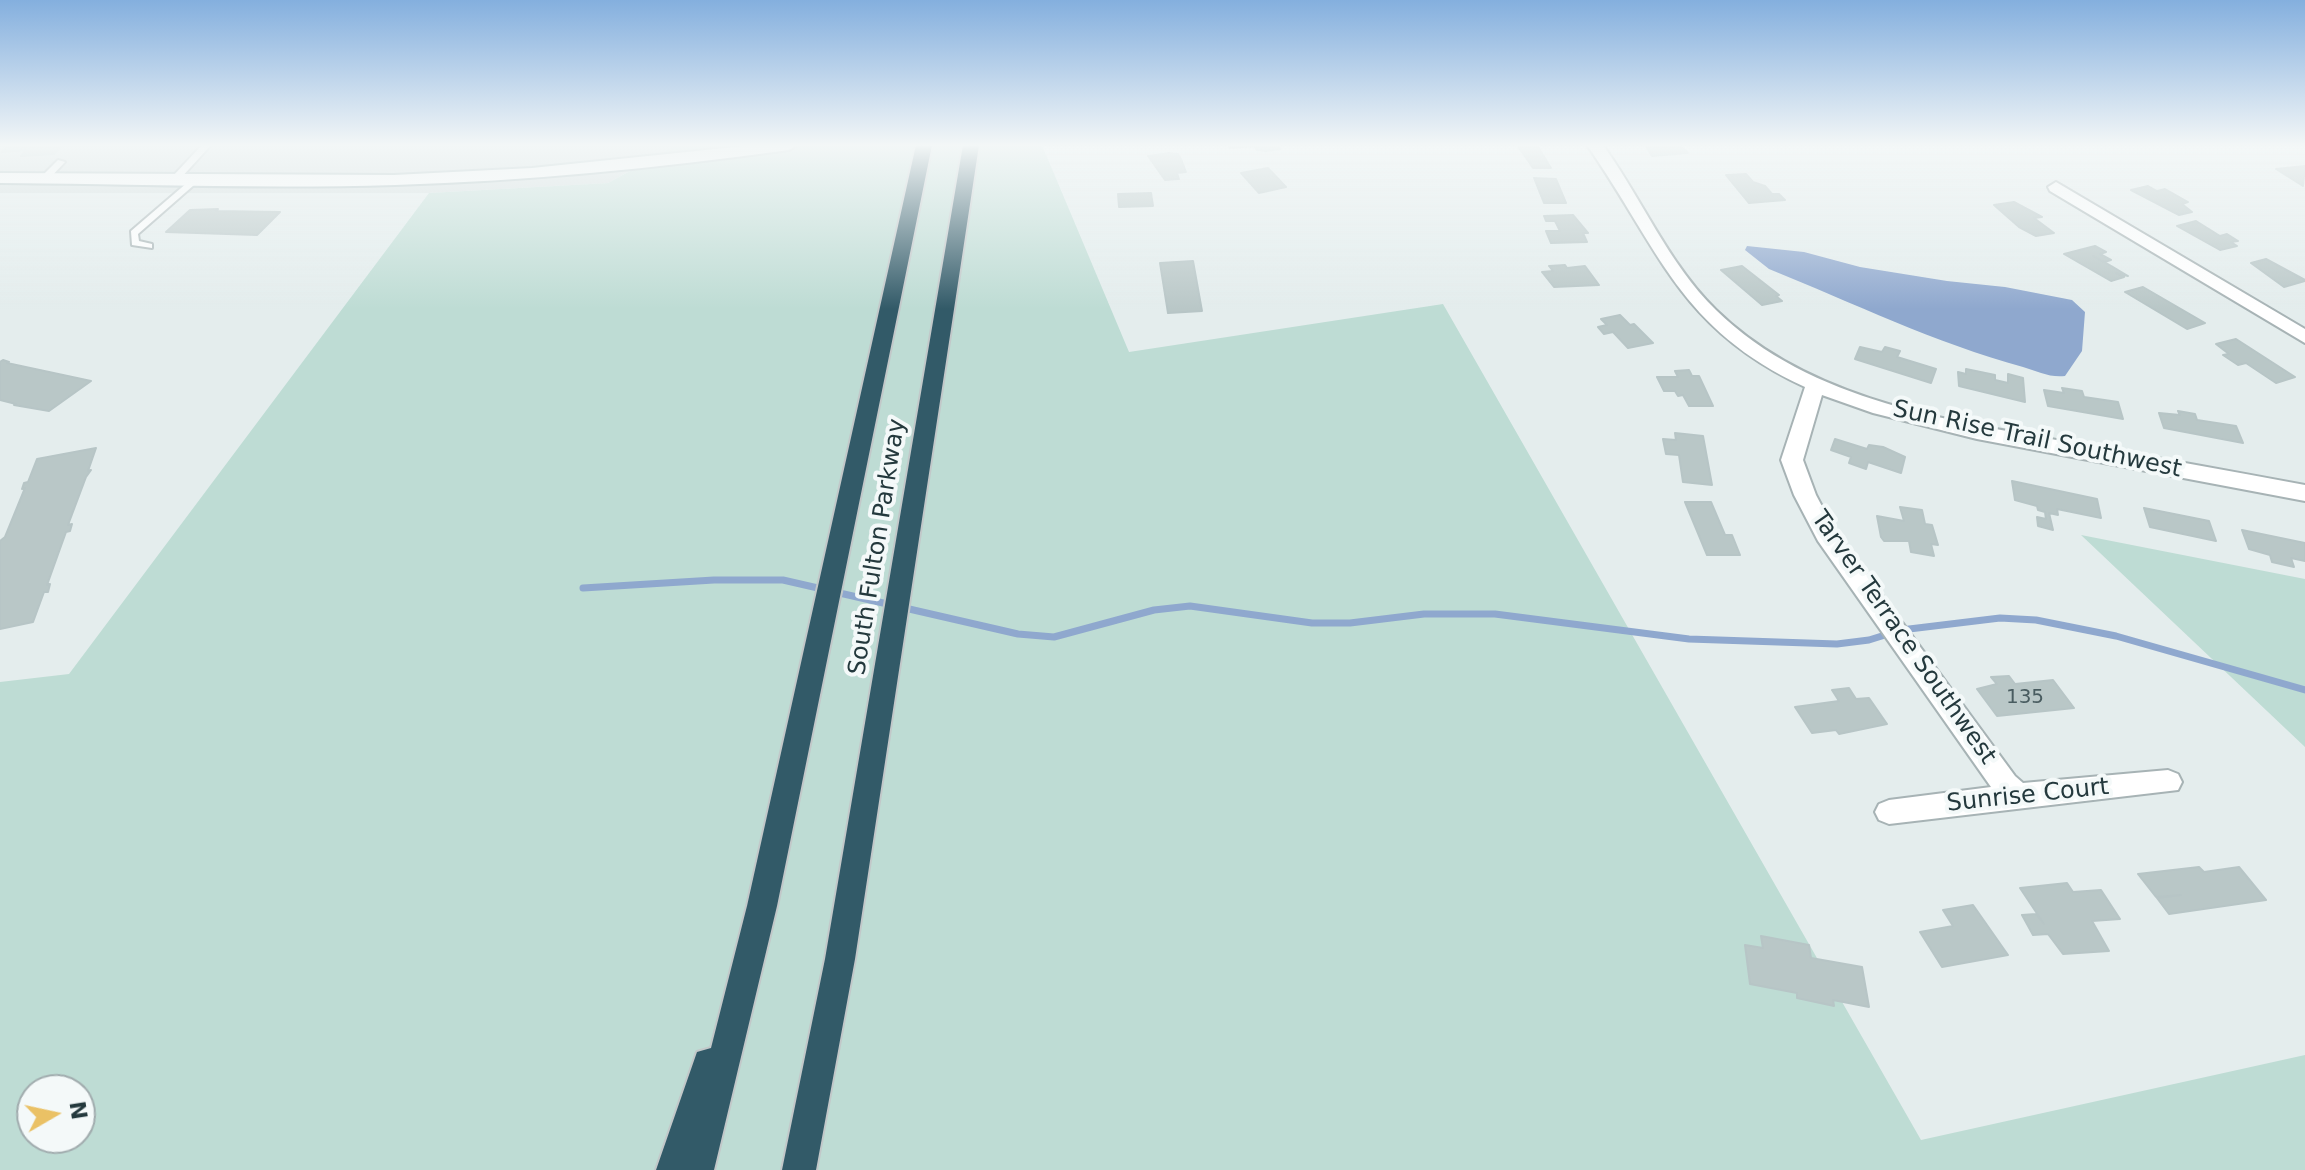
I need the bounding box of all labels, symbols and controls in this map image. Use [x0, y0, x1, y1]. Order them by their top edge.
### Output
street label: Sun Rise Trail Southwest [1890, 395, 2184, 485]
street label: South Fulton Parkway [844, 417, 912, 677]
street label: Tarver Terrace Southwest [1804, 506, 2002, 770]
house number: 135 [2006, 686, 2044, 710]
street label: Sunrise Court [1945, 773, 2111, 819]
north arrow [16, 1074, 96, 1154]
text: N [64, 1099, 92, 1122]

